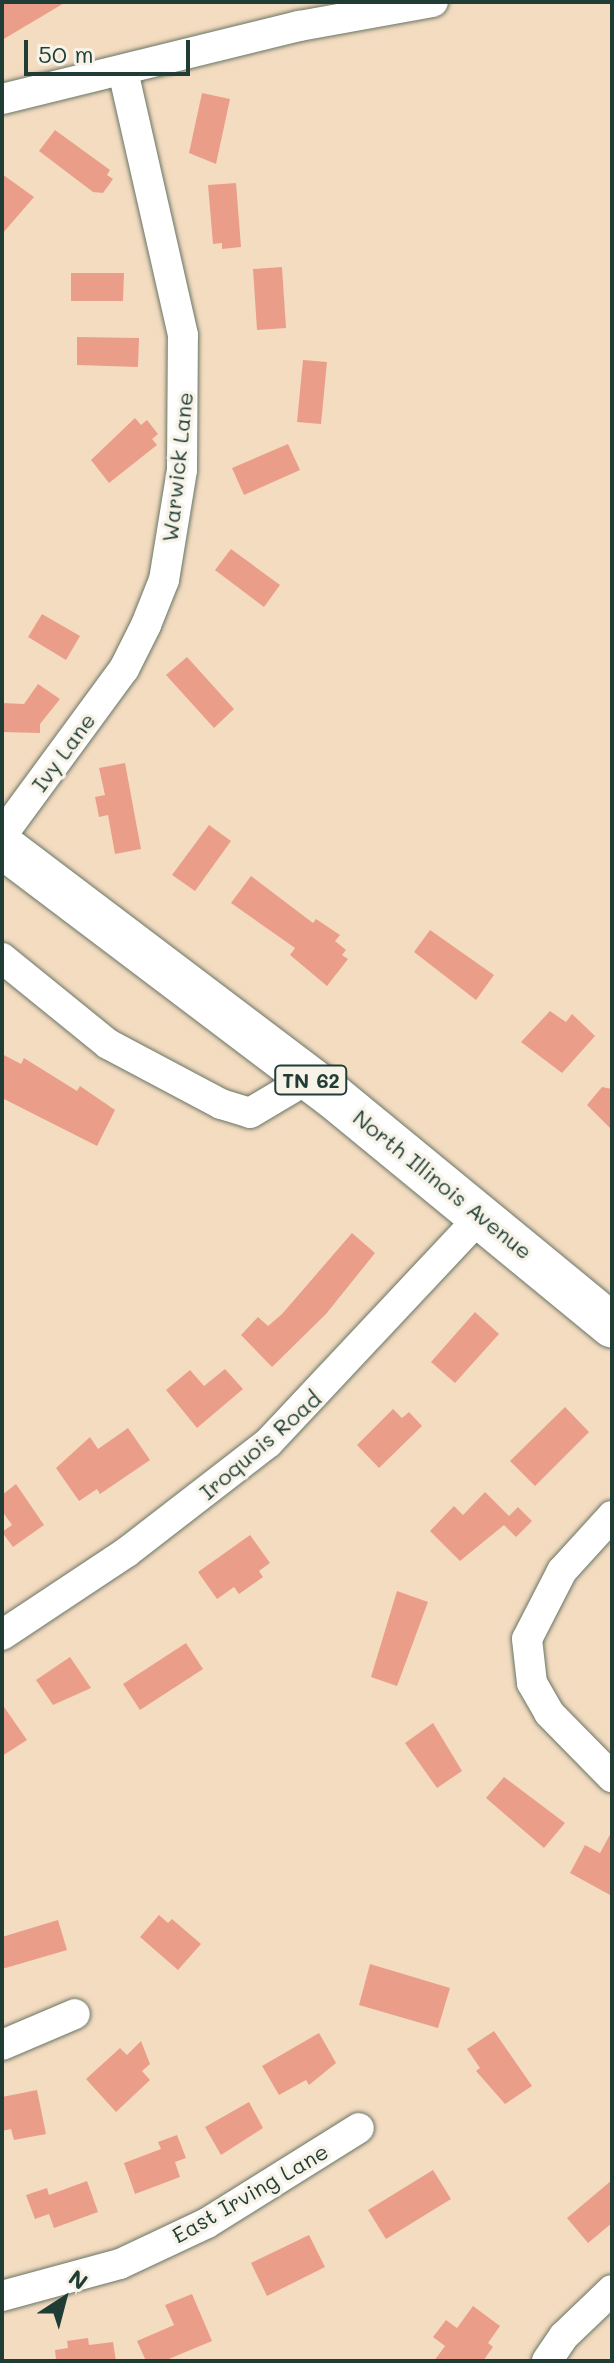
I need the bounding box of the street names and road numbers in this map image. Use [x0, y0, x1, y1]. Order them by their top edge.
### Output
street label: Warwick Lane [156, 391, 198, 543]
street label: Ivy Lane [26, 707, 100, 797]
road number: TN 62 [273, 1064, 349, 1096]
street label: North Illinois Avenue [348, 1104, 538, 1264]
street label: Iroquois Road [194, 1385, 326, 1505]
street label: East Irving Lane [167, 2138, 333, 2248]

